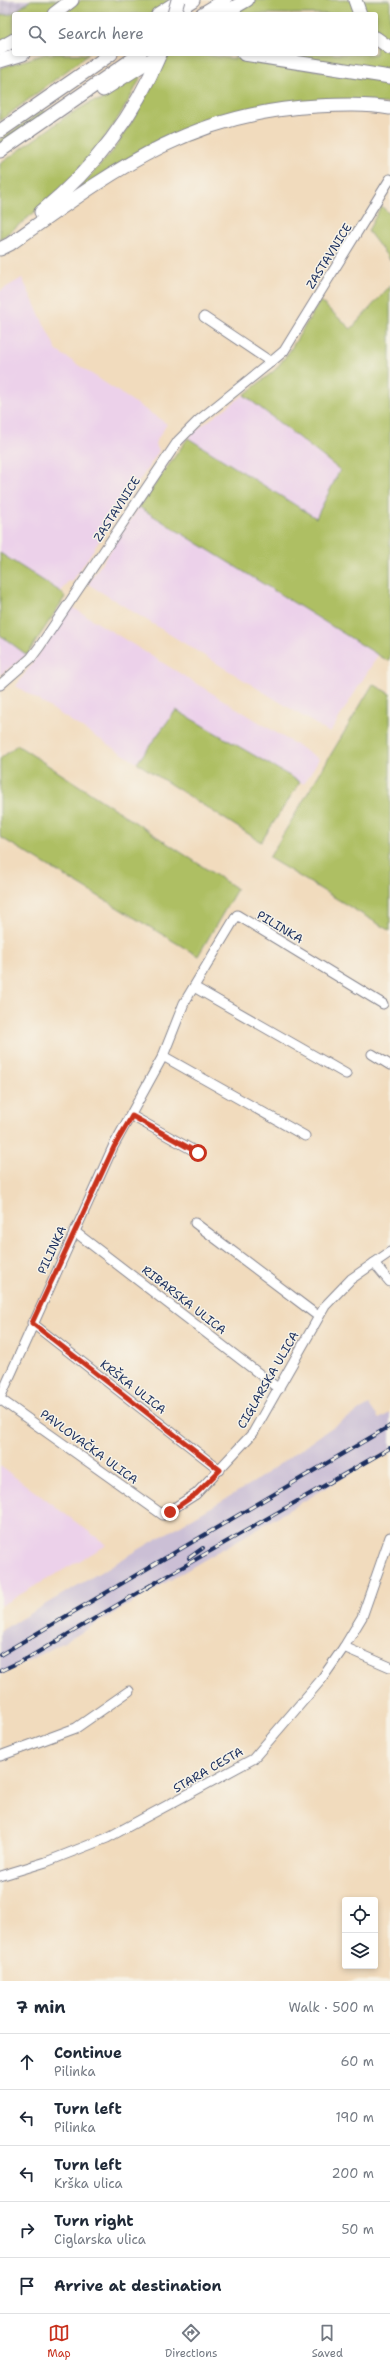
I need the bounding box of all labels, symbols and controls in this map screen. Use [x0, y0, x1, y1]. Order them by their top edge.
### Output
search box [12, 12, 378, 56]
icon: search [26, 23, 48, 45]
text: Search here [58, 24, 144, 44]
street label: ZASTAVNICE [302, 220, 356, 292]
street label: ZASTAVNICE [90, 473, 144, 545]
street label: PILINKA [254, 907, 306, 947]
route start [189, 1144, 207, 1162]
street label: PILINKA [34, 1223, 70, 1277]
street label: RIBARSKA ULICA [139, 1262, 230, 1338]
street label: CIGLARSKA ULICA [234, 1328, 302, 1431]
street label: KRŠKA ULICA [97, 1356, 169, 1418]
street label: PAVLOVAČKA ULICA [37, 1406, 141, 1488]
route end [161, 1503, 179, 1521]
street label: STARA CESTA [170, 1743, 246, 1797]
map controls [342, 1897, 378, 1969]
button: locate [342, 1897, 378, 1933]
button: layers [342, 1933, 378, 1969]
text: 7 min [16, 1996, 66, 2018]
text: Walk · 500 m [288, 1999, 374, 2016]
text: Continue [54, 2043, 122, 2063]
icon: ahead [16, 2051, 38, 2073]
text: 60 m [341, 2053, 374, 2070]
text: Pilinka [54, 2063, 95, 2080]
text: Turn left [54, 2099, 122, 2119]
icon: left [16, 2107, 38, 2129]
text: 190 m [335, 2109, 374, 2126]
text: Pilinka [54, 2119, 95, 2136]
text: Turn left [54, 2155, 122, 2175]
icon: left [16, 2163, 38, 2185]
text: 200 m [332, 2165, 374, 2182]
text: Krška ulica [54, 2175, 123, 2192]
text: Turn right [54, 2211, 134, 2231]
icon: right [16, 2219, 38, 2241]
text: 50 m [341, 2221, 374, 2238]
text: Ciglarska ulica [54, 2231, 146, 2248]
icon: arrive [16, 2275, 38, 2297]
text: Arrive at destination [54, 2276, 222, 2296]
tab: Map [47, 2322, 71, 2361]
tab: Directions [165, 2322, 217, 2361]
tab: Saved [312, 2322, 343, 2361]

